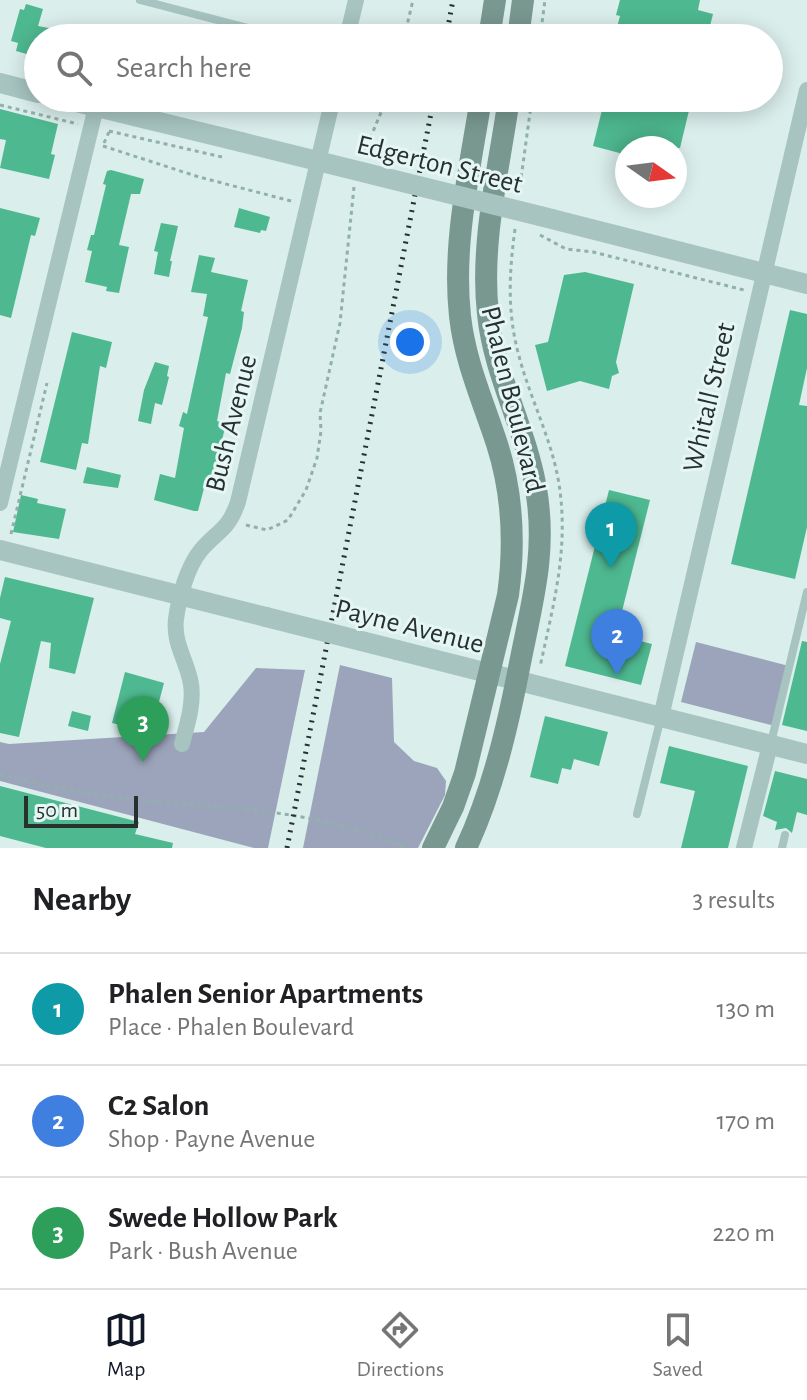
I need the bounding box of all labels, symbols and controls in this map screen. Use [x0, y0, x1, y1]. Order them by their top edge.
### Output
search box [24, 24, 783, 112]
icon: search [52, 46, 96, 90]
text: Search here [116, 53, 252, 83]
street label: Edgerton Street [354, 131, 525, 199]
north arrow [615, 136, 687, 208]
street label: Phalen Boulevard [475, 303, 549, 496]
street label: Whitall Street [679, 320, 741, 475]
your location [390, 322, 430, 362]
street label: Bush Avenue [201, 352, 263, 495]
pin: 1 [585, 502, 637, 568]
street label: Payne Avenue [332, 595, 487, 659]
pin: 2 [591, 609, 643, 675]
pin: 3 [117, 696, 169, 762]
scale bar [24, 792, 138, 828]
text: 50 m [36, 799, 78, 821]
text: Nearby [32, 883, 131, 917]
text: 3 results [692, 887, 775, 913]
text: Phalen Senior Apartments [108, 979, 423, 1009]
text: 1 [53, 996, 63, 1022]
text: 130 m [717, 996, 775, 1022]
text: Place · Phalen Boulevard [108, 1014, 354, 1040]
text: C2 Salon [108, 1091, 209, 1121]
text: 2 [52, 1108, 64, 1134]
text: 170 m [716, 1108, 775, 1134]
text: Shop · Payne Avenue [108, 1126, 315, 1152]
text: Swede Hollow Park [108, 1203, 338, 1233]
text: 3 [52, 1220, 64, 1246]
text: 220 m [713, 1220, 775, 1246]
text: Park · Bush Avenue [108, 1238, 298, 1264]
tab: Map [104, 1308, 148, 1382]
tab: Directions [356, 1308, 444, 1382]
tab: Saved [652, 1308, 703, 1382]

